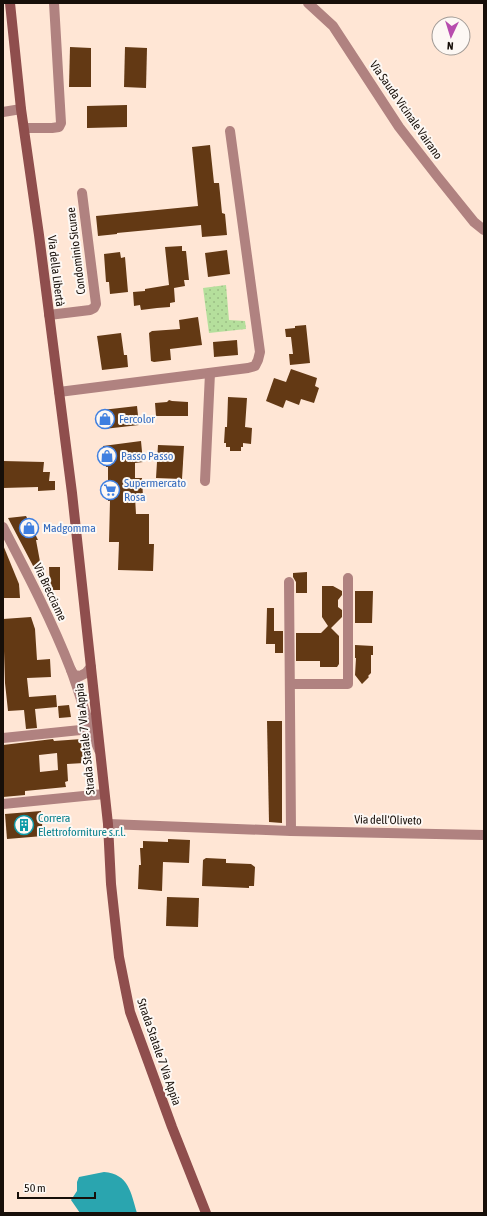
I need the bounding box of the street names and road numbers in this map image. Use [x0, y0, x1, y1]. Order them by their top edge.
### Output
street label: Via Sauda Vicinale Vairano [367, 58, 445, 162]
street label: Condominio Sicurae [64, 207, 88, 295]
street label: Via della Libertà [45, 235, 67, 307]
street label: Via Brecciame [31, 561, 69, 623]
street label: Strada Statale 7 Via Appia [72, 682, 98, 796]
street label: Via dell'Oliveto [354, 812, 422, 828]
street label: Strada Statale 7 Via Appia [134, 997, 184, 1107]

